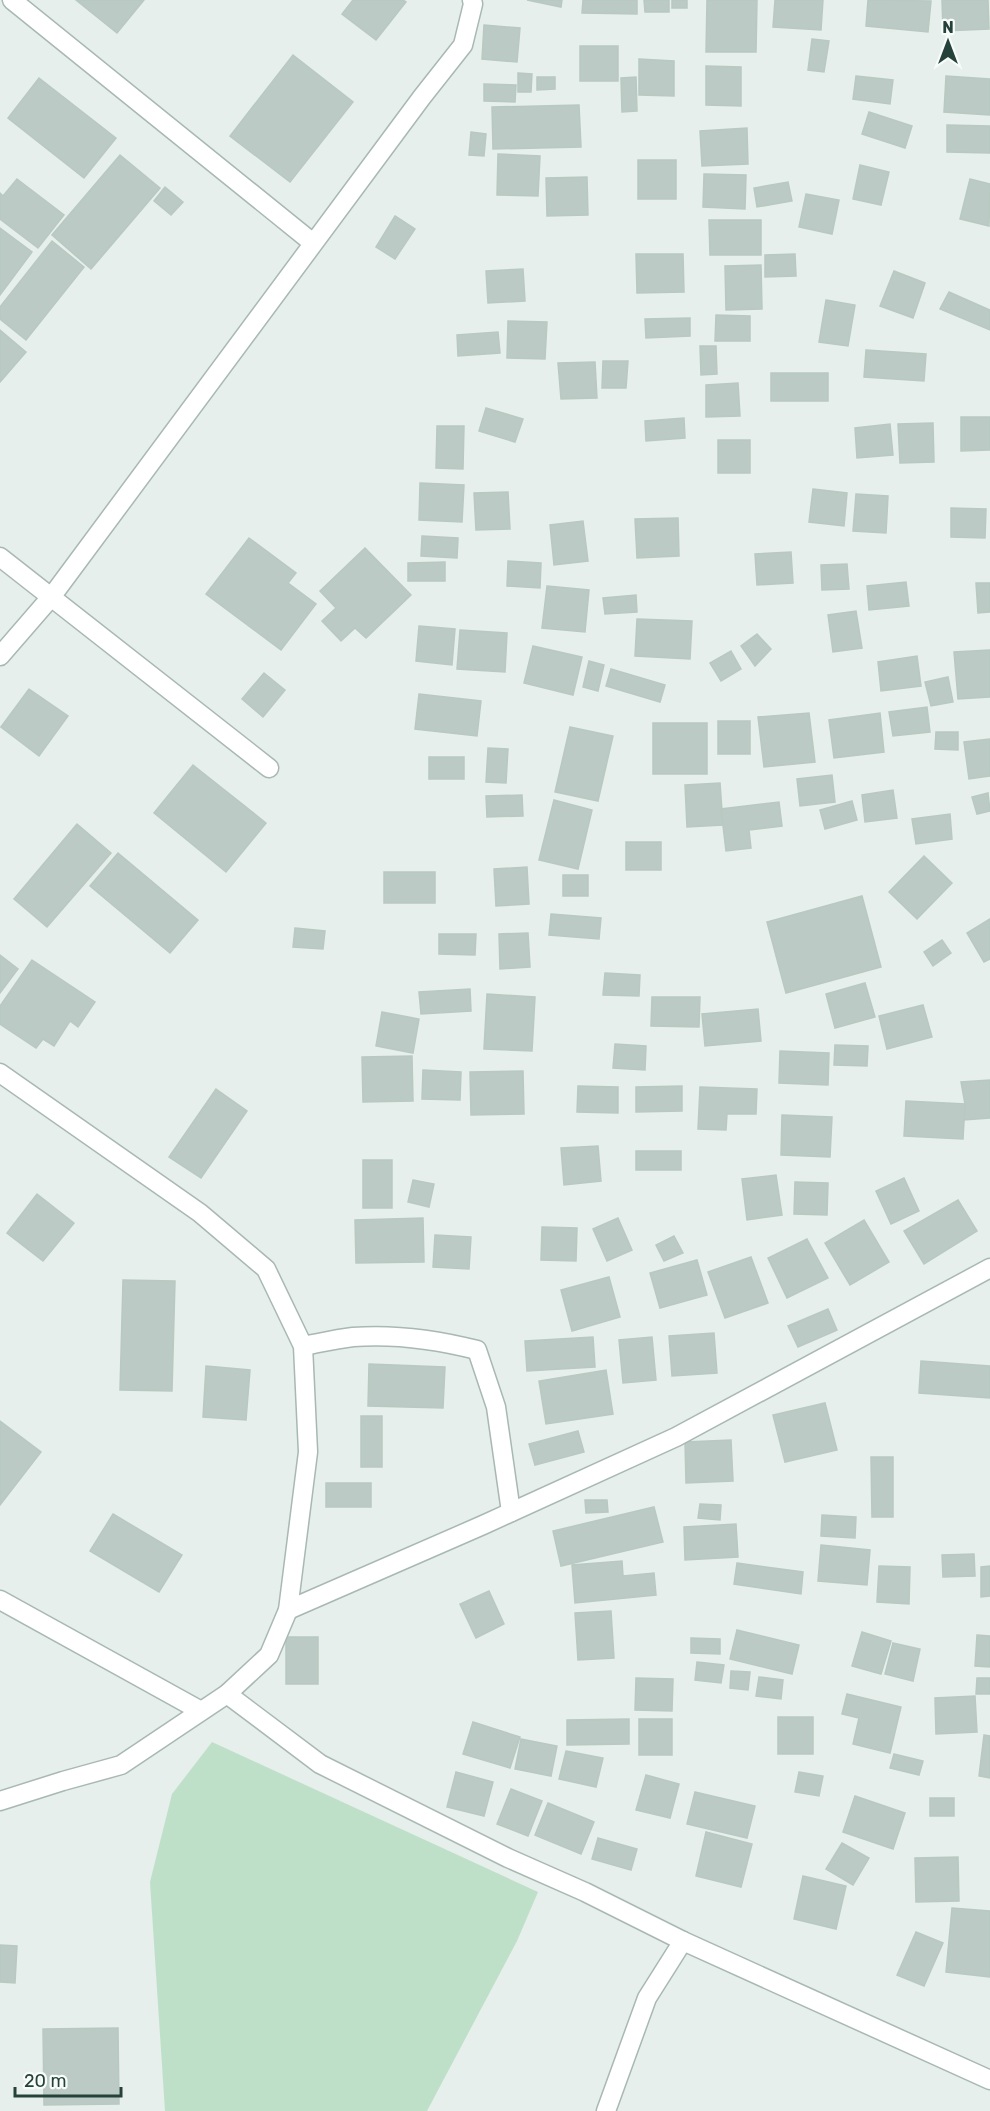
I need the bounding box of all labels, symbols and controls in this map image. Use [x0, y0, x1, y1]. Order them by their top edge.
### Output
north arrow [918, 12, 978, 72]
text: N [942, 18, 954, 37]
scale bar [15, 2060, 122, 2098]
text: 20 m [24, 2070, 66, 2092]

